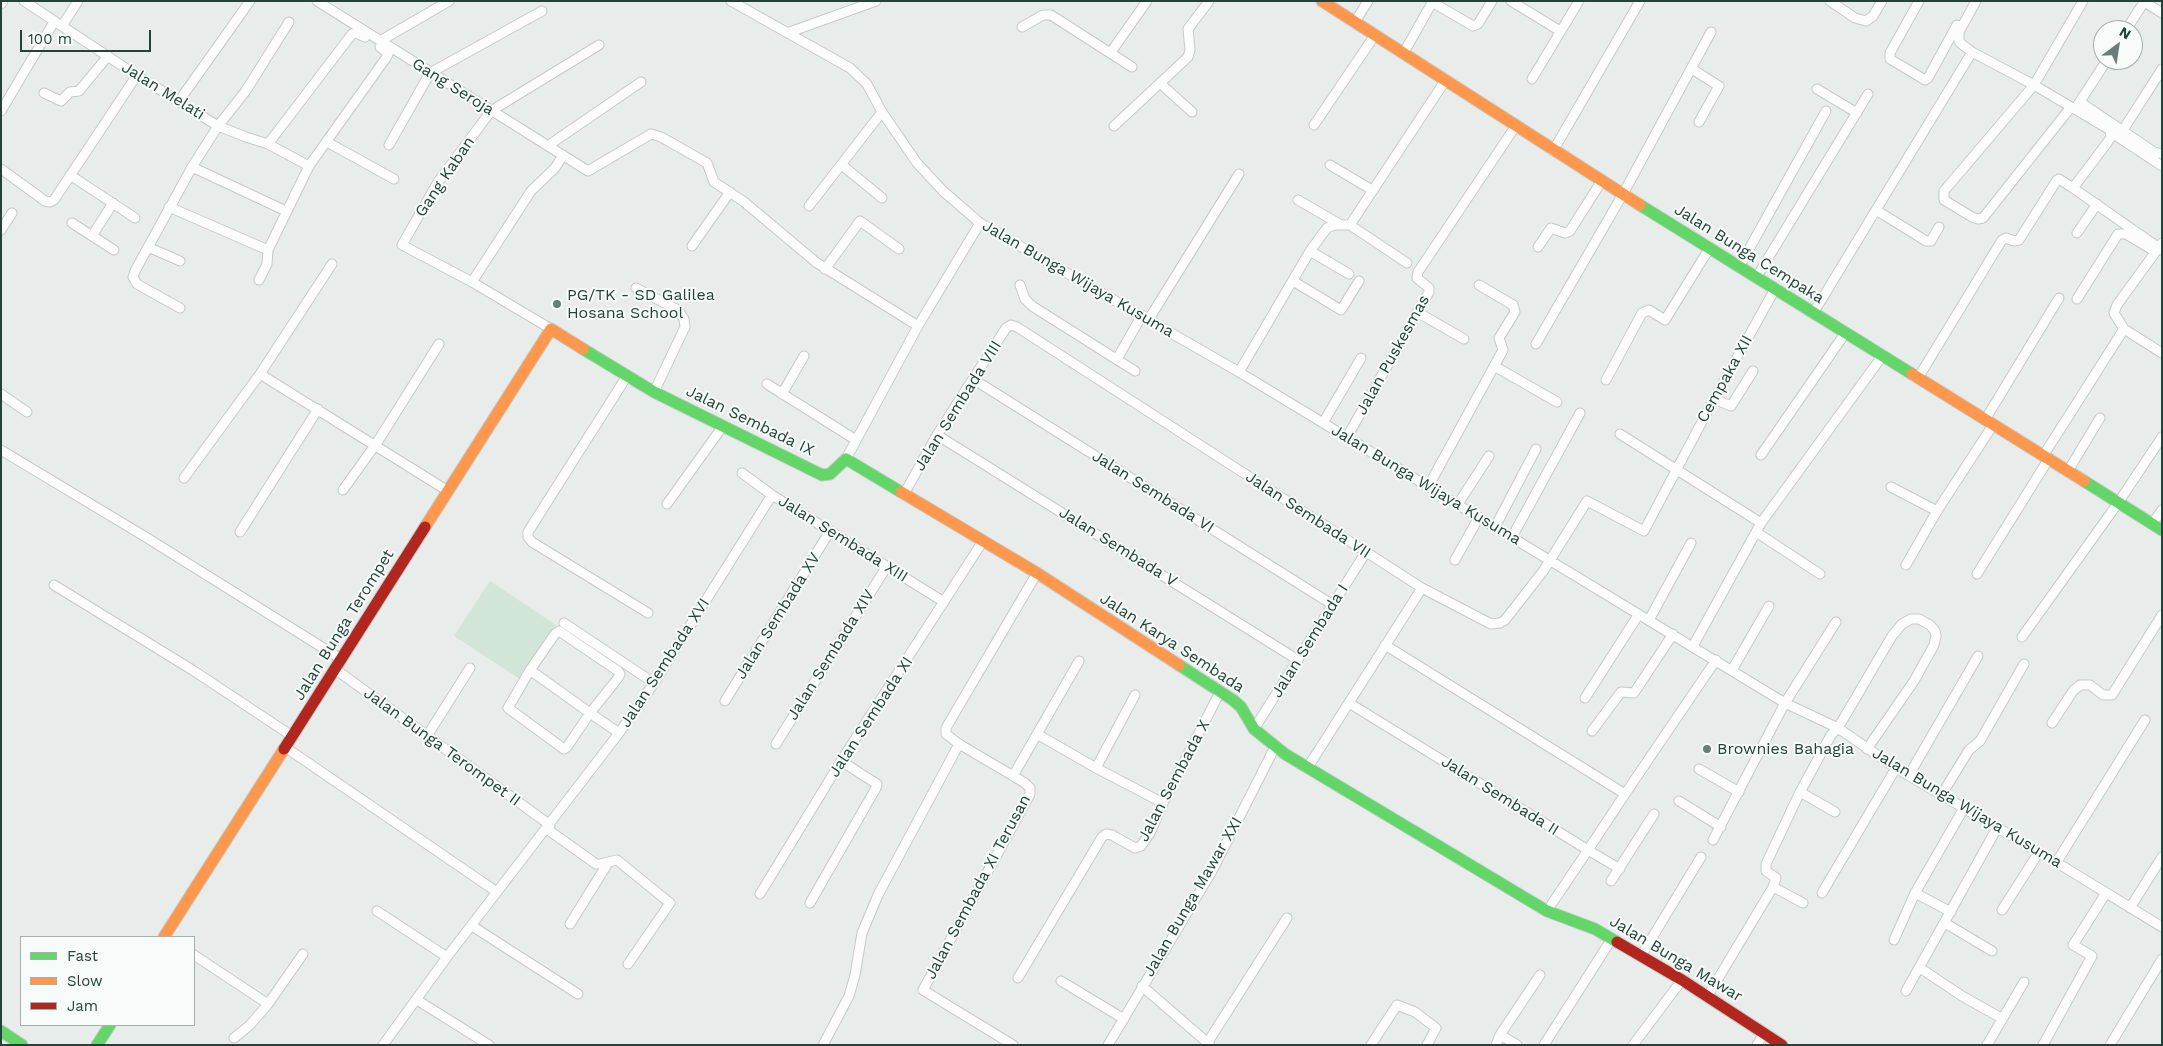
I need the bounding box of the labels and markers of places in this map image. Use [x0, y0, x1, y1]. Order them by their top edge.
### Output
place label: PG/TK - SD Galilea Hosana School [567, 285, 715, 323]
marker: PG/TK - SD Galilea Hosana School [551, 298, 563, 310]
place label: Brownies Bahagia [1717, 739, 1854, 759]
marker: Brownies Bahagia [1701, 743, 1713, 755]

